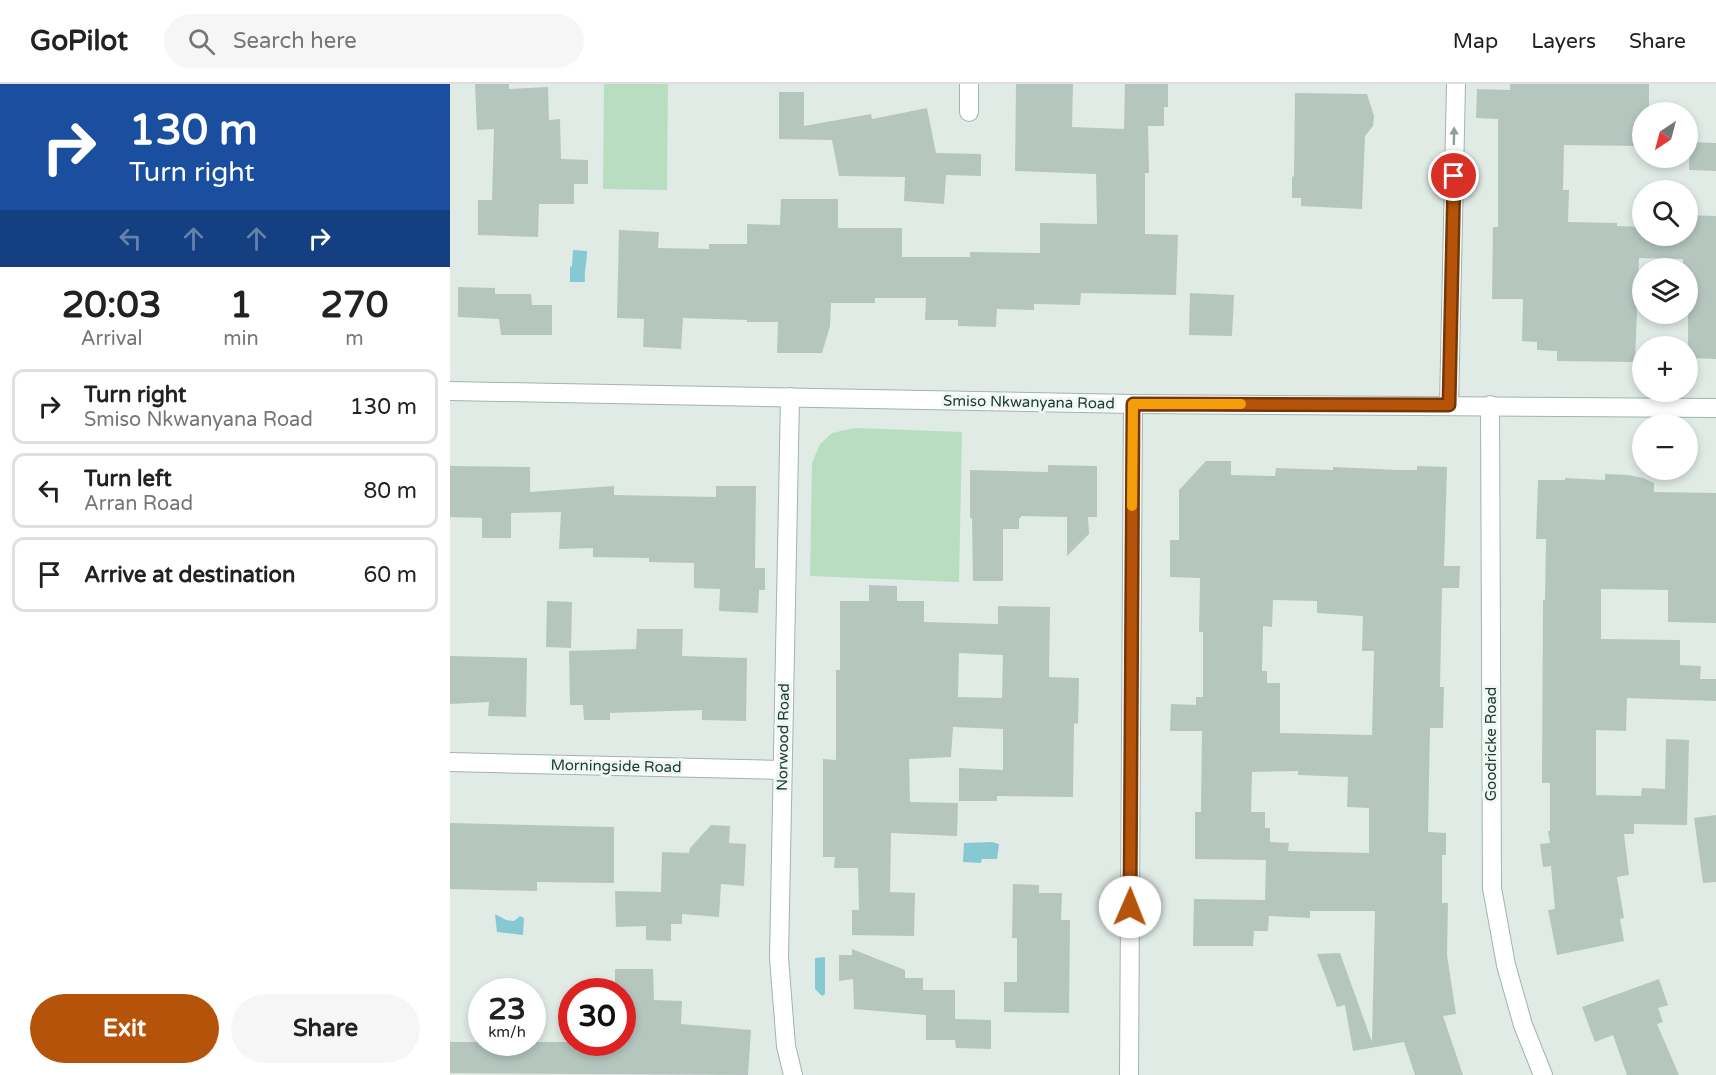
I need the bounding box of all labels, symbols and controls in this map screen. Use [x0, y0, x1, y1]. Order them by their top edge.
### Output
search box [164, 14, 584, 68]
text: GoPilot [30, 24, 128, 58]
icon: search [185, 25, 218, 58]
text: Search here [233, 28, 357, 54]
text: Map [1453, 29, 1498, 54]
text: Layers [1531, 29, 1596, 54]
text: Share [1629, 29, 1686, 54]
north arrow [1632, 102, 1698, 168]
map controls [1632, 102, 1698, 480]
text: 130 m [129, 105, 258, 156]
icon: right [30, 108, 108, 186]
one-way arrow [1450, 127, 1459, 146]
pin [1428, 150, 1479, 201]
text: Turn right [129, 156, 255, 189]
icon: arrive [1437, 159, 1470, 192]
button: search [1632, 180, 1698, 246]
icon: left [114, 222, 147, 255]
icon: ahead [177, 222, 210, 255]
icon: ahead [240, 222, 273, 255]
icon: right [303, 222, 336, 255]
button: layers [1632, 258, 1698, 324]
text: 20:03 [62, 284, 162, 327]
text: 1 [230, 284, 252, 327]
text: 270 [320, 284, 388, 327]
text: Arrival [81, 327, 143, 351]
text: min [223, 327, 259, 351]
text: m [345, 327, 364, 351]
button: + [1632, 336, 1698, 402]
text: Turn right [84, 382, 186, 408]
icon: right [33, 390, 66, 423]
street label: Smiso Nkwanyana Road [943, 392, 1115, 412]
text: 130 m [350, 394, 417, 420]
text: Smiso Nkwanyana Road [84, 408, 313, 432]
button: − [1632, 414, 1698, 480]
text: Turn left [84, 466, 172, 492]
icon: left [33, 474, 66, 507]
text: 80 m [363, 478, 417, 504]
text: Arran Road [84, 492, 193, 516]
icon: arrive [33, 558, 66, 591]
text: Arrive at destination [84, 562, 295, 588]
text: 60 m [363, 562, 417, 588]
street label: Norwood Road [773, 683, 793, 791]
street label: Goodricke Road [1482, 687, 1500, 801]
street label: Morningside Road [550, 756, 682, 776]
position arrow [1098, 875, 1162, 939]
speed limit sign: 30 [558, 978, 636, 1056]
text: 23 [488, 991, 526, 1028]
button: Exit [30, 994, 219, 1063]
button: Share [231, 994, 420, 1063]
text: km/h [488, 1023, 526, 1041]

